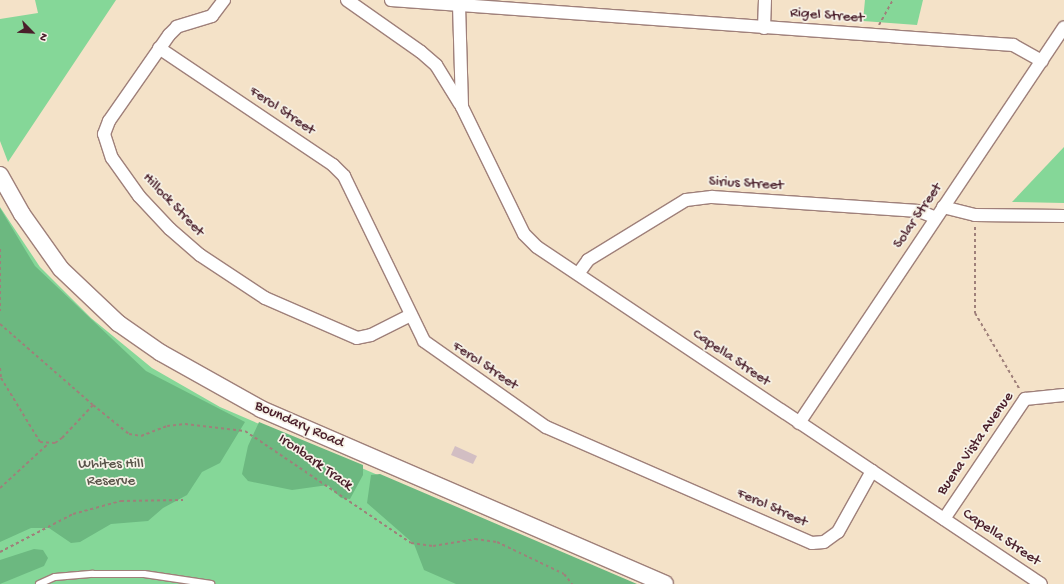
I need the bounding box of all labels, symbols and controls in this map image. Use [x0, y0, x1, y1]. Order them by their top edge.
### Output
street label: Rigel Street [789, 4, 865, 28]
north arrow [12, 12, 52, 52]
text: N [36, 31, 50, 43]
street label: Ferol Street [246, 82, 318, 140]
street label: Hillock Street [138, 169, 208, 241]
street label: Sirius Street [708, 173, 784, 195]
street label: Solar Street [890, 180, 946, 252]
street label: Capella Street [689, 325, 773, 391]
street label: Ferol Street [449, 337, 521, 395]
street label: Buena Vista Avenue [934, 389, 1018, 499]
street label: Boundary Road [252, 397, 346, 453]
street label: Ironbark Track [274, 431, 356, 495]
park label: Whites Hill Reserve [78, 455, 144, 490]
street label: Ferol Street [734, 484, 810, 532]
street label: Capella Street [959, 505, 1043, 571]

